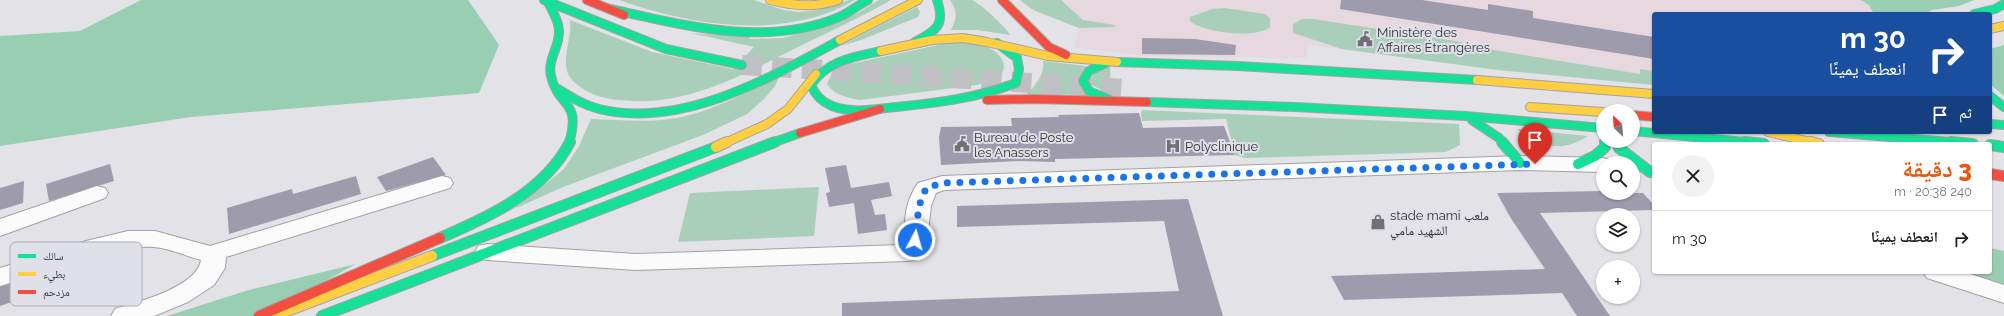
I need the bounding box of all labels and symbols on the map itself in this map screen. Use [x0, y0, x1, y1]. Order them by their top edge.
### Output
place label: Ministère des Affaires Étrangères [1377, 25, 1490, 55]
public building icon: Ministère des Affaires Étrangères [1356, 30, 1374, 48]
north arrow [1596, 104, 1640, 148]
pin [1518, 123, 1552, 164]
place label: Bureau de Poste les Anassers [974, 130, 1074, 160]
public building icon: Bureau de Poste les Anassers [953, 135, 971, 153]
hospital icon: Polyclinique [1164, 137, 1182, 155]
place label: Polyclinique [1185, 139, 1258, 154]
place label: stade mami ملعب الشهيد مامي [1390, 208, 1489, 241]
shop icon: stade mami ملعب الشهيد مامي [1369, 213, 1387, 231]
position arrow [894, 219, 936, 261]
legend [10, 242, 142, 306]
text: سالك [43, 250, 63, 263]
text: بطيء [43, 268, 65, 283]
text: مزدحم [43, 286, 70, 300]

